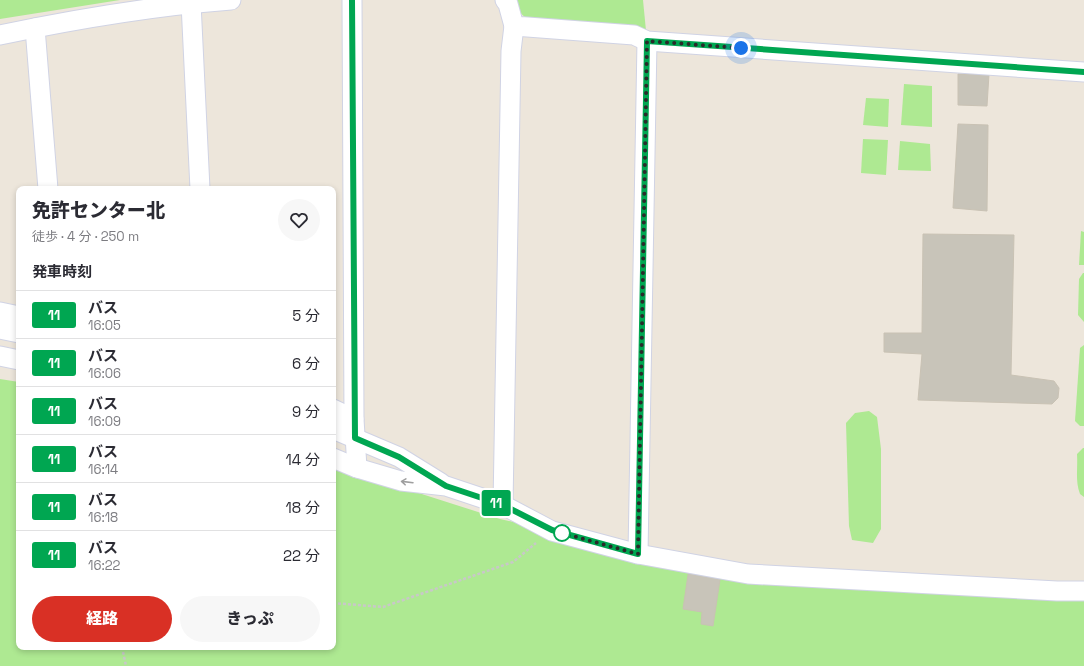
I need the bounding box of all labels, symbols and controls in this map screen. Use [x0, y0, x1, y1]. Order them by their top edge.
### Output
your location [731, 38, 751, 58]
text: 免許センター北 [32, 198, 165, 223]
button: heart [278, 199, 320, 241]
text: 徒歩 · 4 分 · 250 m [32, 228, 139, 245]
text: 発車時刻 [32, 262, 92, 281]
text: バス [88, 298, 118, 317]
text: 11 [48, 306, 60, 324]
text: 5 分 [292, 306, 320, 325]
text: 16:05 [88, 317, 121, 334]
text: バス [88, 346, 118, 365]
text: 11 [48, 354, 60, 372]
text: 6 分 [292, 354, 320, 373]
text: 16:06 [88, 365, 121, 382]
text: バス [88, 394, 118, 413]
text: 11 [48, 402, 60, 420]
text: 9 分 [292, 402, 320, 421]
text: 16:09 [88, 413, 121, 430]
text: バス [88, 442, 118, 461]
text: 11 [48, 450, 60, 468]
text: 14 分 [285, 450, 320, 469]
text: 16:14 [88, 461, 118, 478]
one-way arrow [401, 478, 414, 486]
text: バス [88, 490, 118, 509]
line badge: 11 [478, 490, 514, 516]
text: 11 [490, 494, 502, 512]
text: 11 [48, 498, 60, 516]
text: 18 分 [286, 498, 320, 517]
text: 16:18 [88, 509, 118, 526]
unlabelled marker [553, 524, 571, 542]
text: バス [88, 538, 118, 557]
text: 11 [48, 546, 60, 564]
text: 22 分 [283, 546, 320, 565]
text: 16:22 [88, 557, 120, 574]
button: 経路 [32, 596, 172, 642]
button: きっぷ [180, 596, 320, 642]

